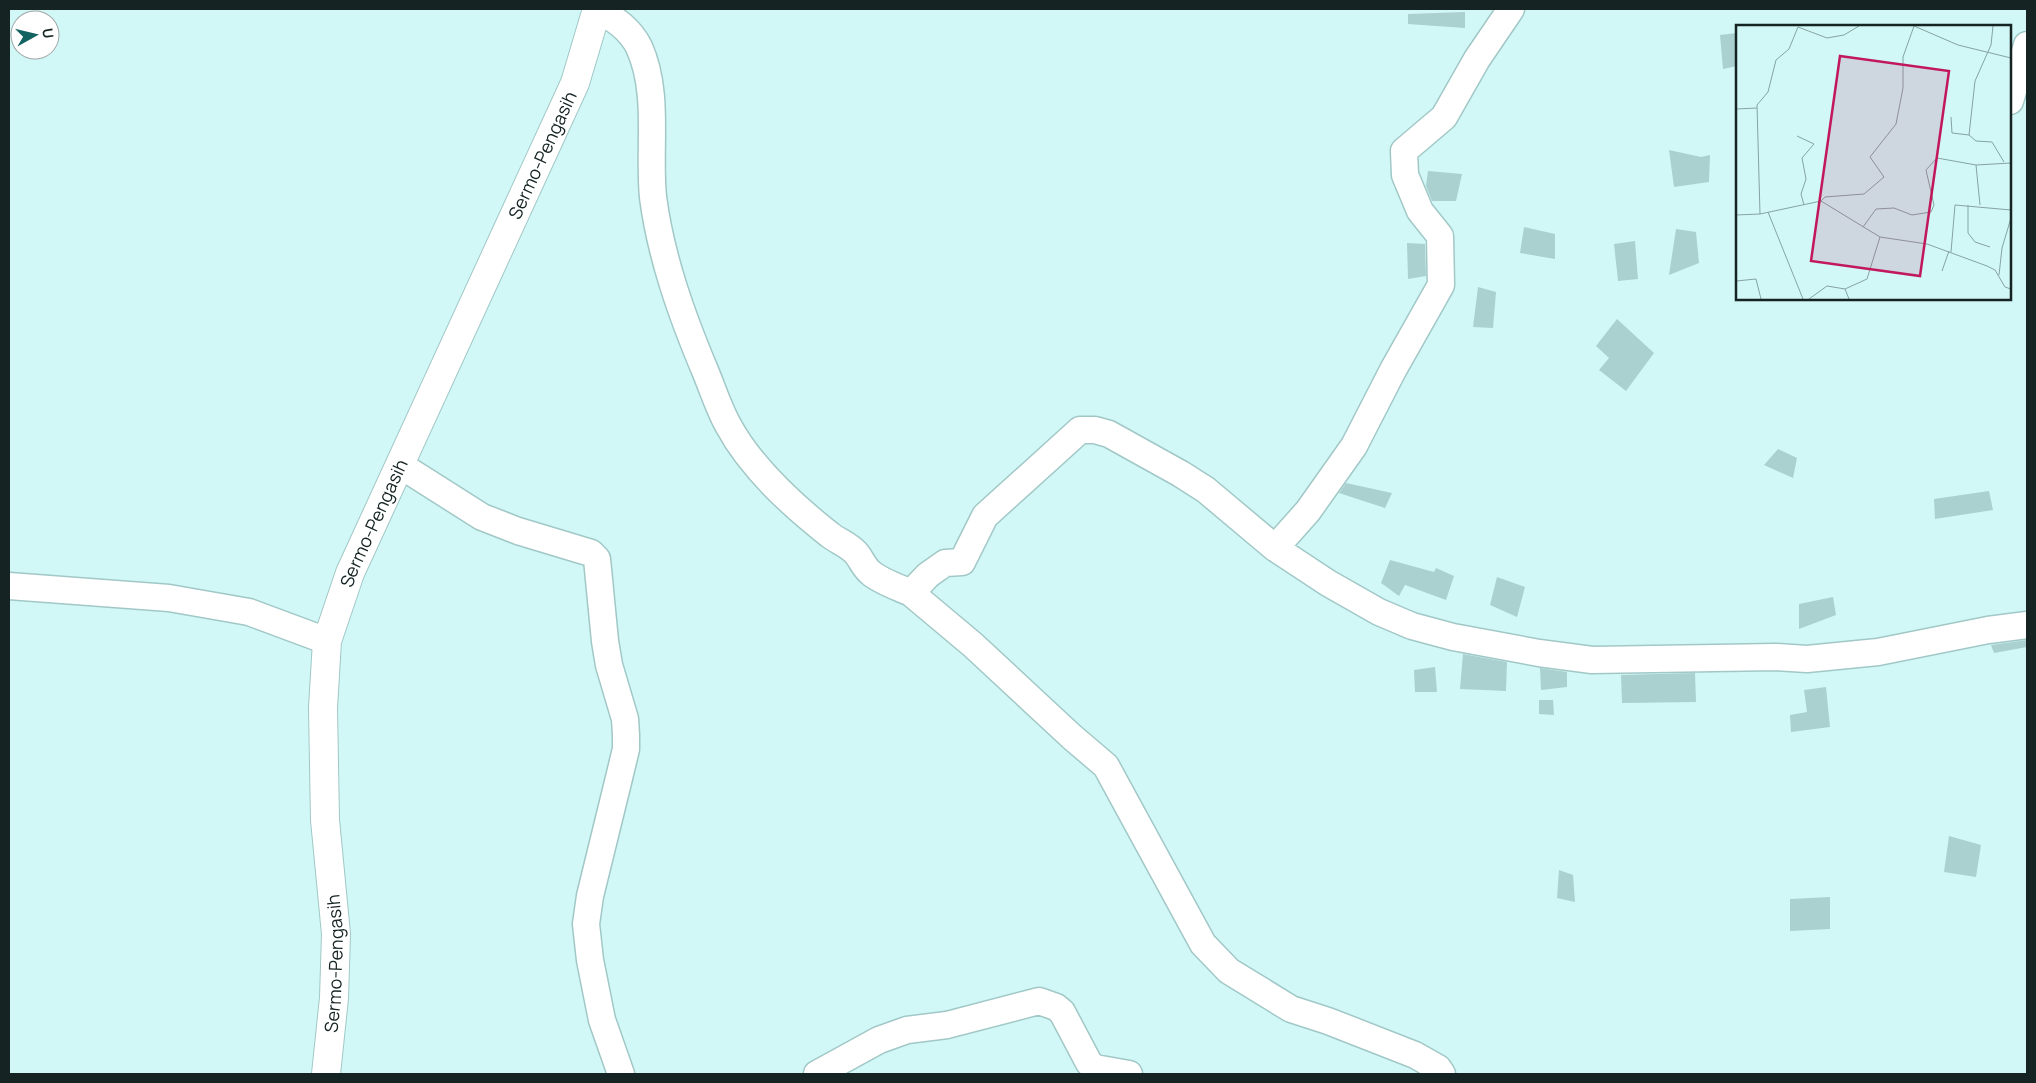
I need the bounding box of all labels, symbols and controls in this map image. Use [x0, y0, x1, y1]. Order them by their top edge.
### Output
north arrow [10, 10, 60, 60]
inset map [1736, 25, 2011, 300]
text: U [38, 27, 58, 39]
street label: Sermo-Pengasih [502, 87, 582, 223]
street label: Sermo-Pengasih [334, 455, 413, 590]
street label: Sermo-Pengasih [318, 893, 348, 1034]

